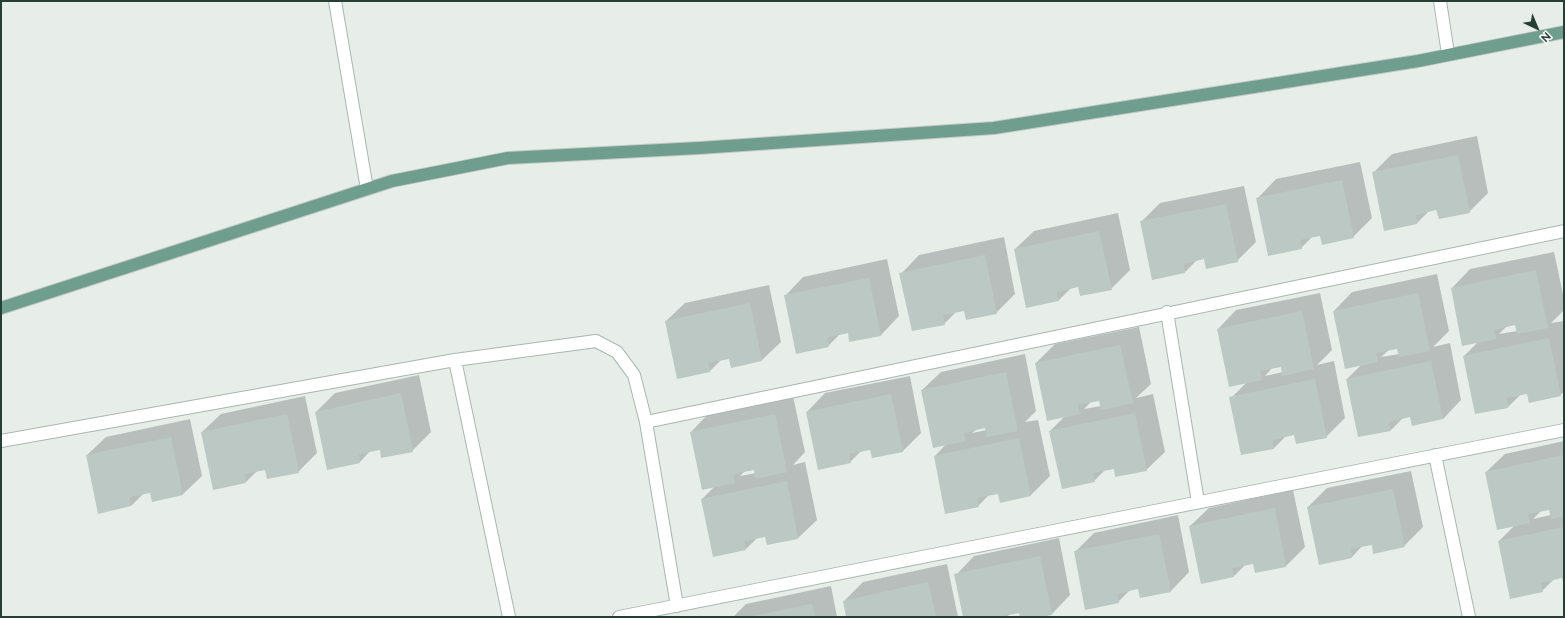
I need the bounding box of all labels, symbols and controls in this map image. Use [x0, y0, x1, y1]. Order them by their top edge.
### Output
north arrow [1517, 8, 1557, 48]
text: N [1538, 29, 1553, 45]

